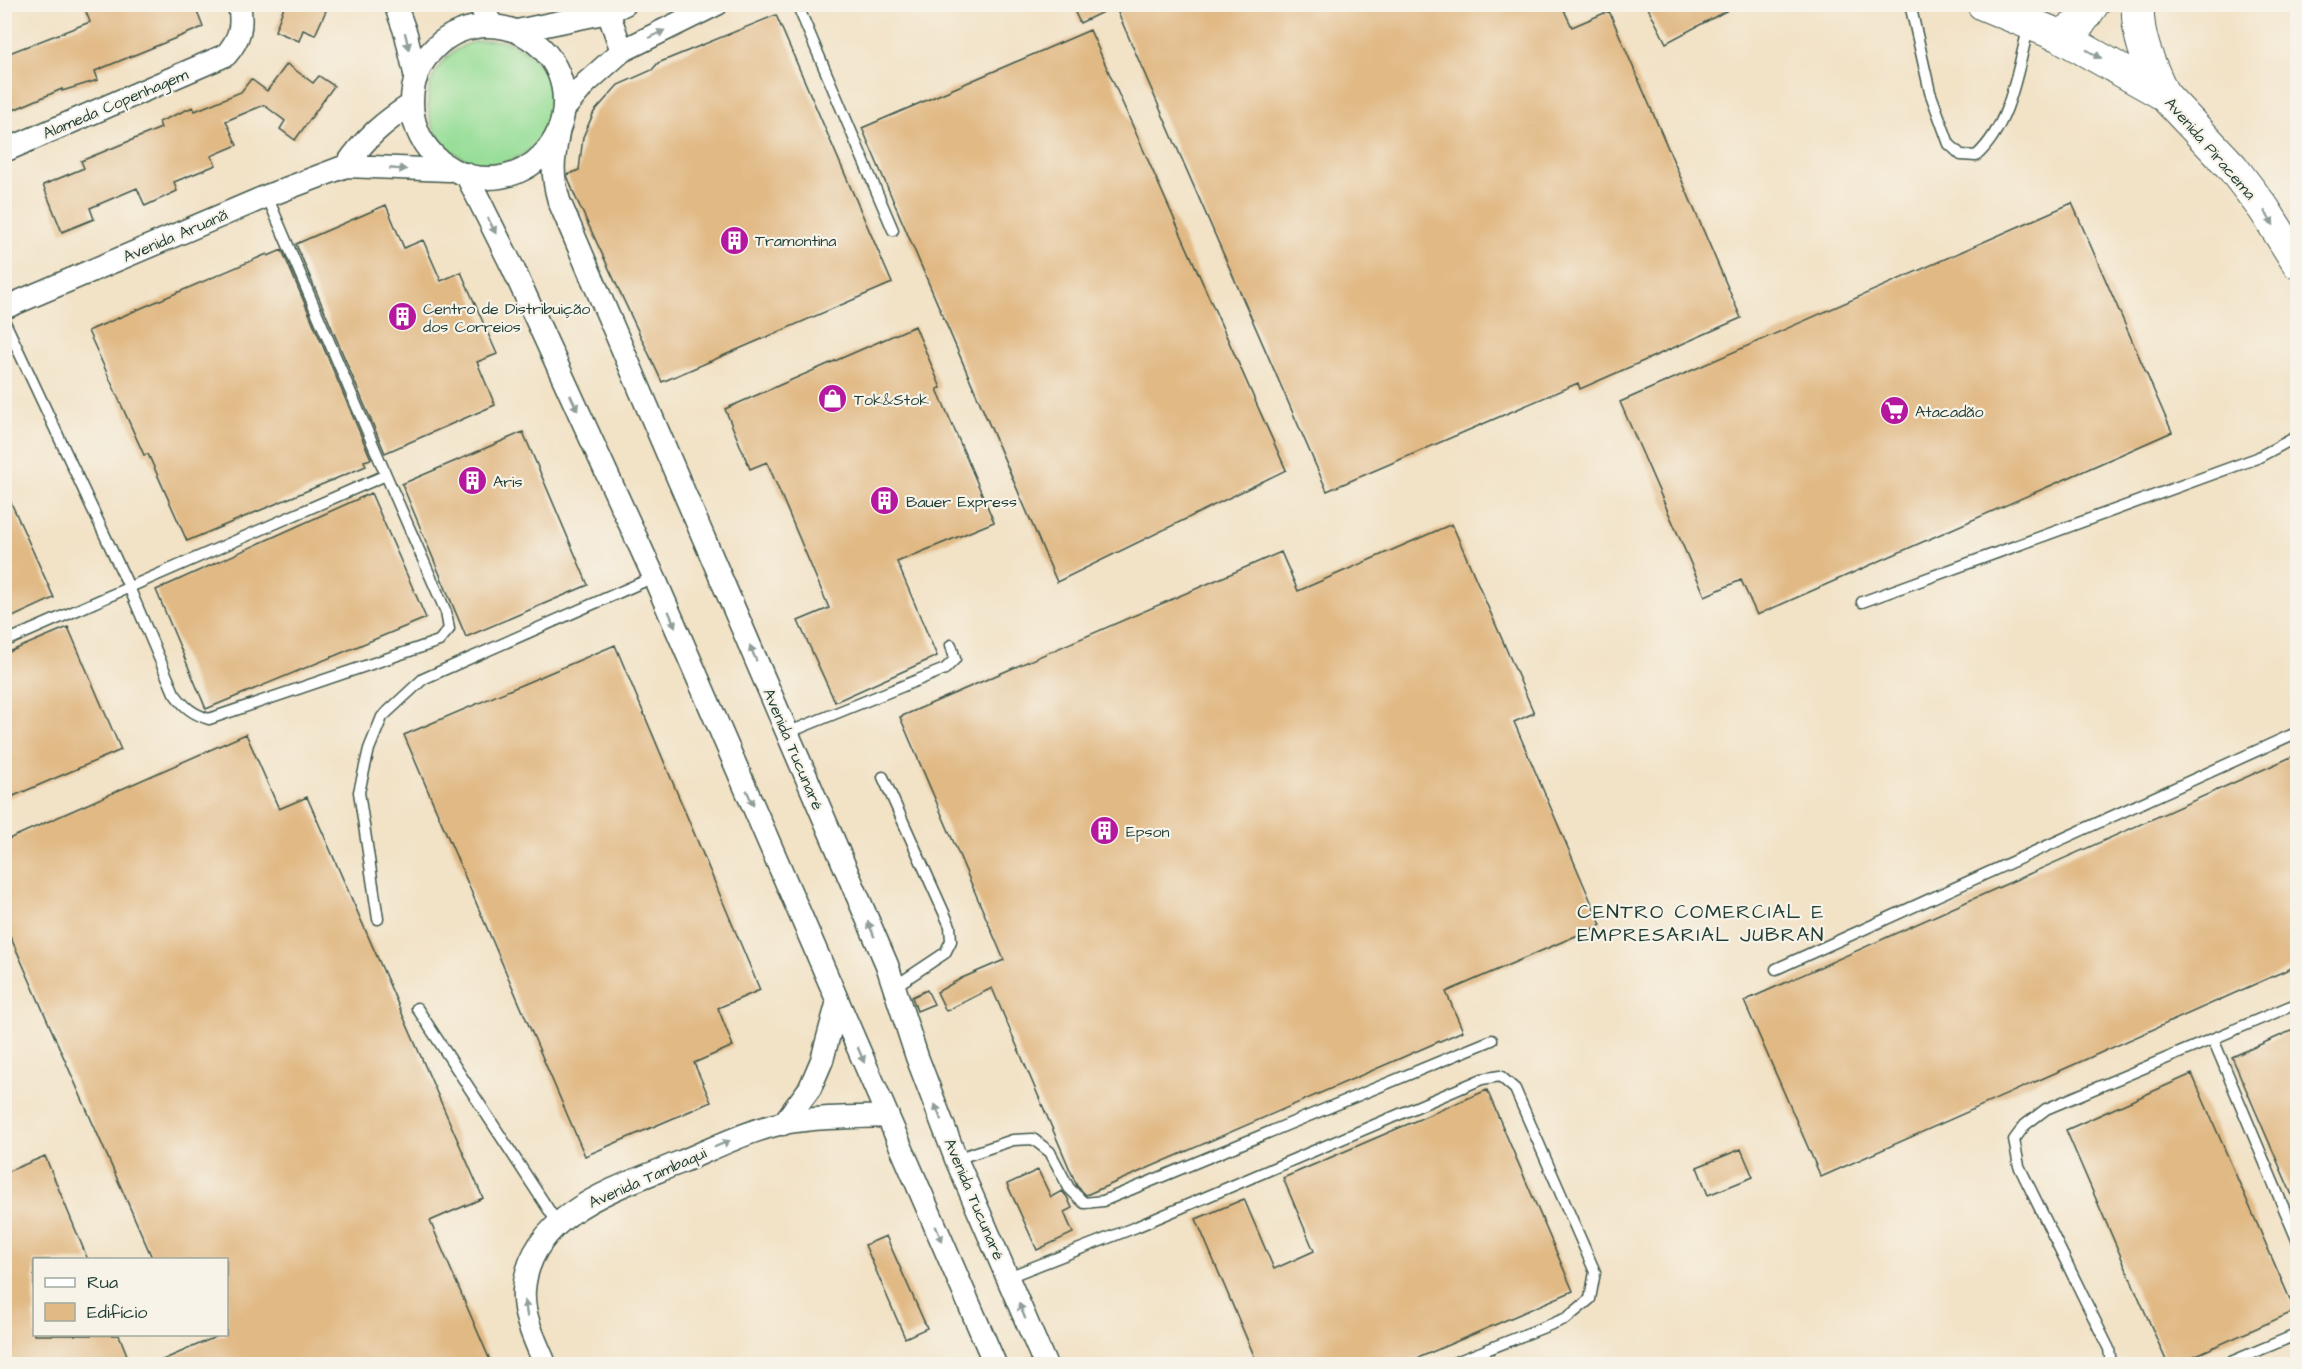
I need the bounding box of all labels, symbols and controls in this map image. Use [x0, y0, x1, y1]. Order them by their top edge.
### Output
one-way arrow [649, 29, 666, 38]
one-way arrow [403, 32, 412, 50]
one-way arrow [2086, 49, 2103, 59]
street label: Alameda Copenhagem [39, 63, 192, 145]
street label: Avenida Piracema [2160, 93, 2261, 205]
one-way arrow [388, 164, 407, 173]
street label: Avenida Aruanã [120, 204, 231, 268]
one-way arrow [2263, 209, 2275, 225]
one-way arrow [487, 218, 496, 235]
building icon: Tramontina [718, 224, 750, 256]
place label: Tramontina [755, 230, 836, 252]
place label: Centro de Distribuição dos Correios [423, 298, 590, 338]
building icon: Centro de Distribuição dos Correios [386, 301, 418, 333]
shop icon: Tok&Stok [817, 383, 849, 415]
place label: Tok&Stok [854, 389, 929, 411]
one-way arrow [570, 394, 579, 411]
supermarket icon: Atacadão [1878, 395, 1910, 427]
place label: Atacadão [1915, 401, 1983, 423]
building icon: Aris [456, 465, 488, 497]
place label: Aris [493, 471, 523, 493]
building icon: Bauer Express [869, 485, 901, 517]
place label: Bauer Express [906, 491, 1017, 513]
one-way arrow [668, 610, 677, 627]
one-way arrow [748, 644, 757, 662]
street label: Avenida Tucunaré [757, 685, 829, 814]
one-way arrow [745, 789, 755, 807]
building icon: Epson [1089, 815, 1121, 847]
place label: Epson [1126, 821, 1169, 843]
district label: CENTRO COMERCIAL E EMPRESARIAL JUBRAN [1577, 898, 1825, 949]
one-way arrow [866, 919, 876, 937]
one-way arrow [856, 1046, 866, 1064]
one-way arrow [933, 1102, 943, 1120]
street label: Avenida Tucunaré [938, 1135, 1010, 1264]
one-way arrow [713, 1139, 731, 1148]
street label: Avenida Tambaqui [585, 1142, 710, 1214]
one-way arrow [934, 1225, 944, 1243]
legend [33, 1258, 228, 1336]
text: Rua [87, 1270, 118, 1295]
text: Edifício [87, 1300, 147, 1325]
one-way arrow [522, 1300, 531, 1319]
one-way arrow [1017, 1301, 1027, 1319]

